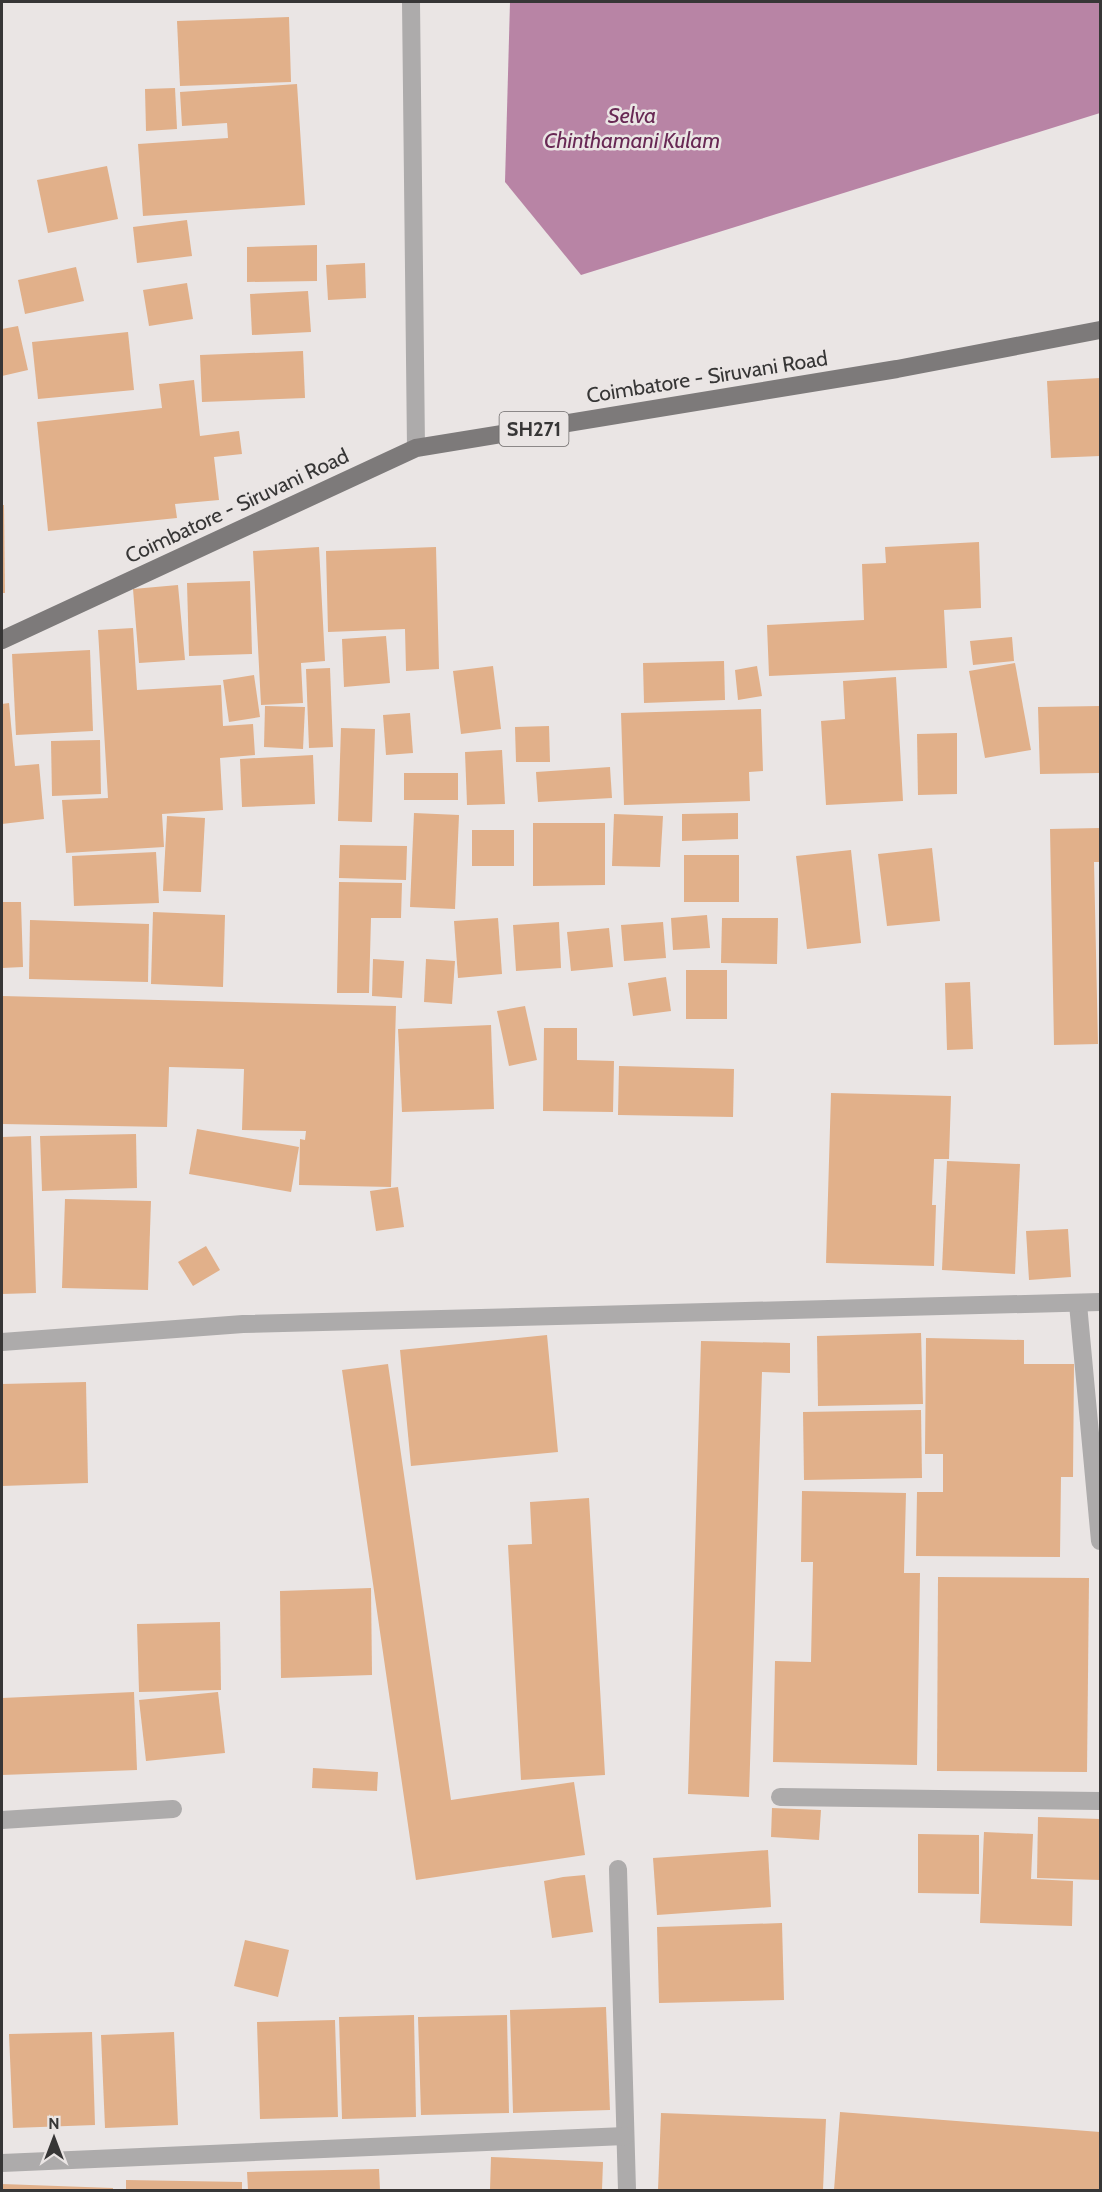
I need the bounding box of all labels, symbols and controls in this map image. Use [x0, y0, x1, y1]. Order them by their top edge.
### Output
water label: Selva Chinthamani Kulam [544, 102, 720, 154]
street label: Coimbatore - Siruvani Road [585, 345, 829, 408]
road number: SH271 [500, 412, 568, 446]
street label: Coimbatore - Siruvani Road [121, 443, 352, 568]
north arrow [24, 2108, 84, 2168]
text: N [48, 2114, 60, 2133]

